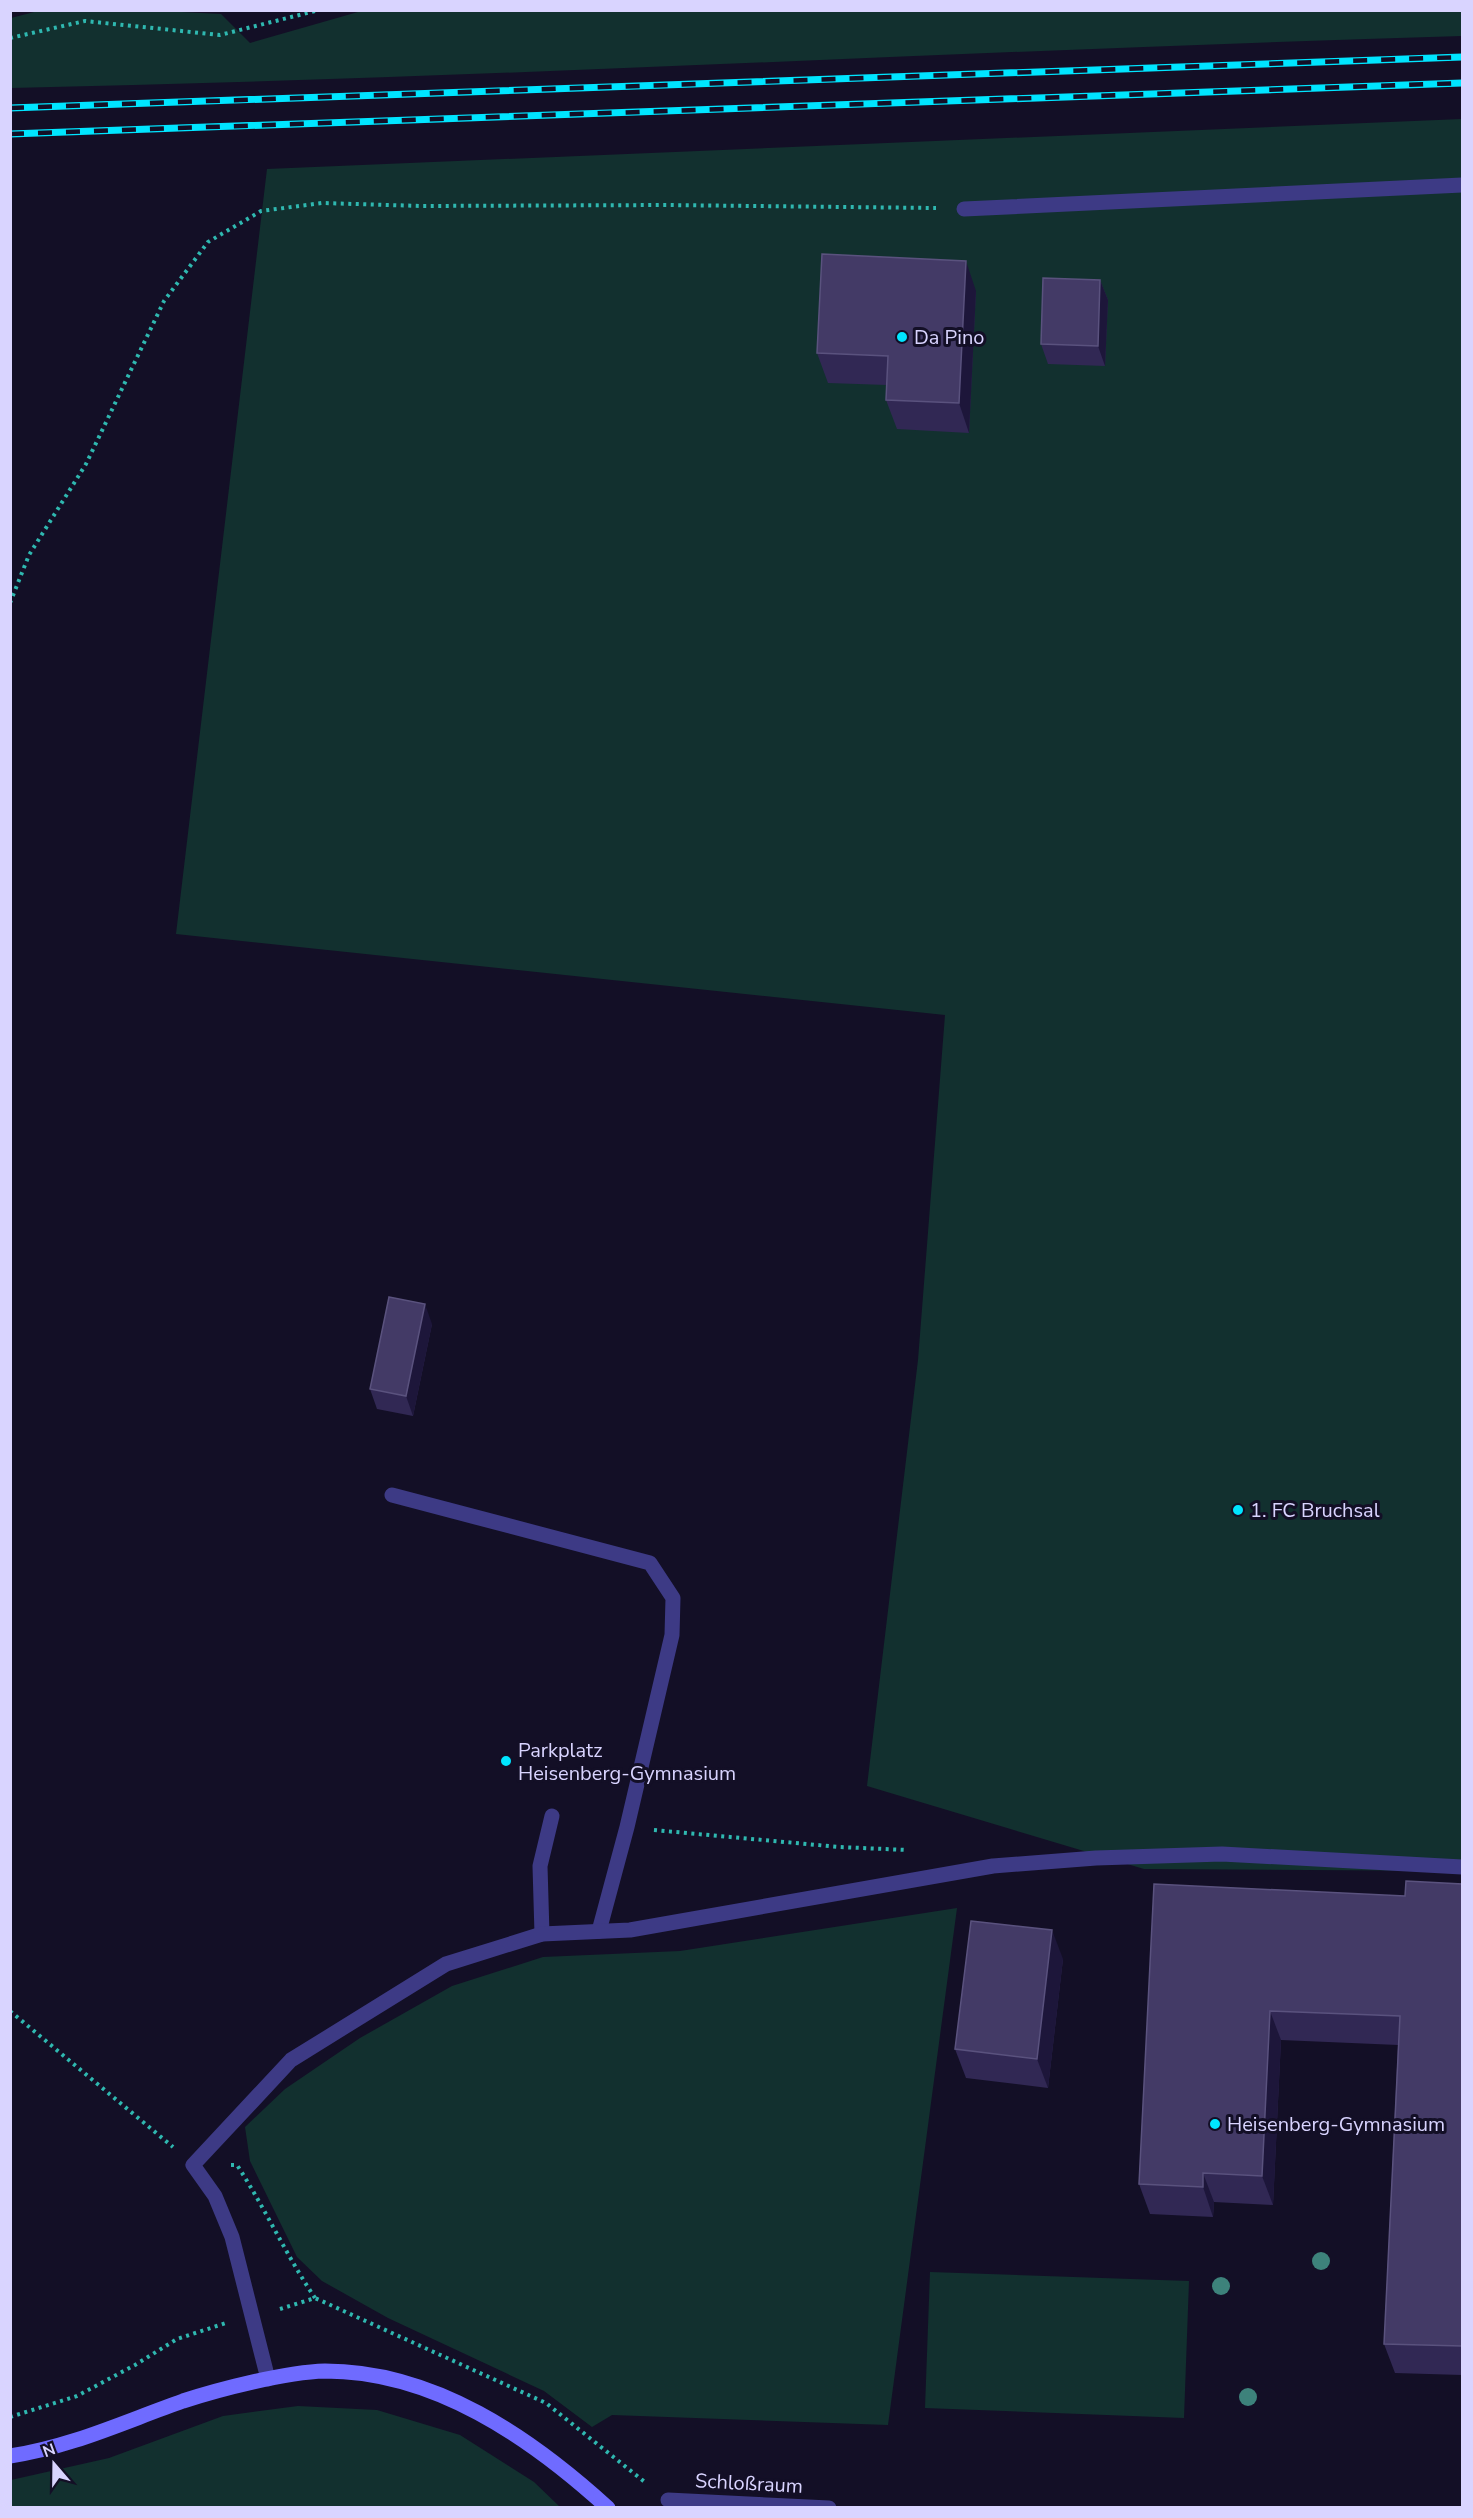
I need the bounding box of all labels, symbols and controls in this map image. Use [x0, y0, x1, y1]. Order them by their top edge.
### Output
place label: Da Pino [914, 324, 984, 351]
marker: Da Pino [895, 330, 909, 344]
place label: 1. FC Bruchsal [1250, 1497, 1380, 1524]
marker: 1. FC Bruchsal [1231, 1503, 1245, 1517]
place label: Parkplatz Heisenberg-Gymnasium [518, 1737, 736, 1787]
marker: Parkplatz Heisenberg-Gymnasium [499, 1754, 513, 1768]
place label: Heisenberg-Gymnasium [1227, 2111, 1445, 2138]
marker: Heisenberg-Gymnasium [1208, 2117, 1222, 2131]
north arrow [24, 2434, 84, 2494]
text: N [40, 2438, 59, 2463]
street label: Schloßraum [694, 2467, 804, 2500]

